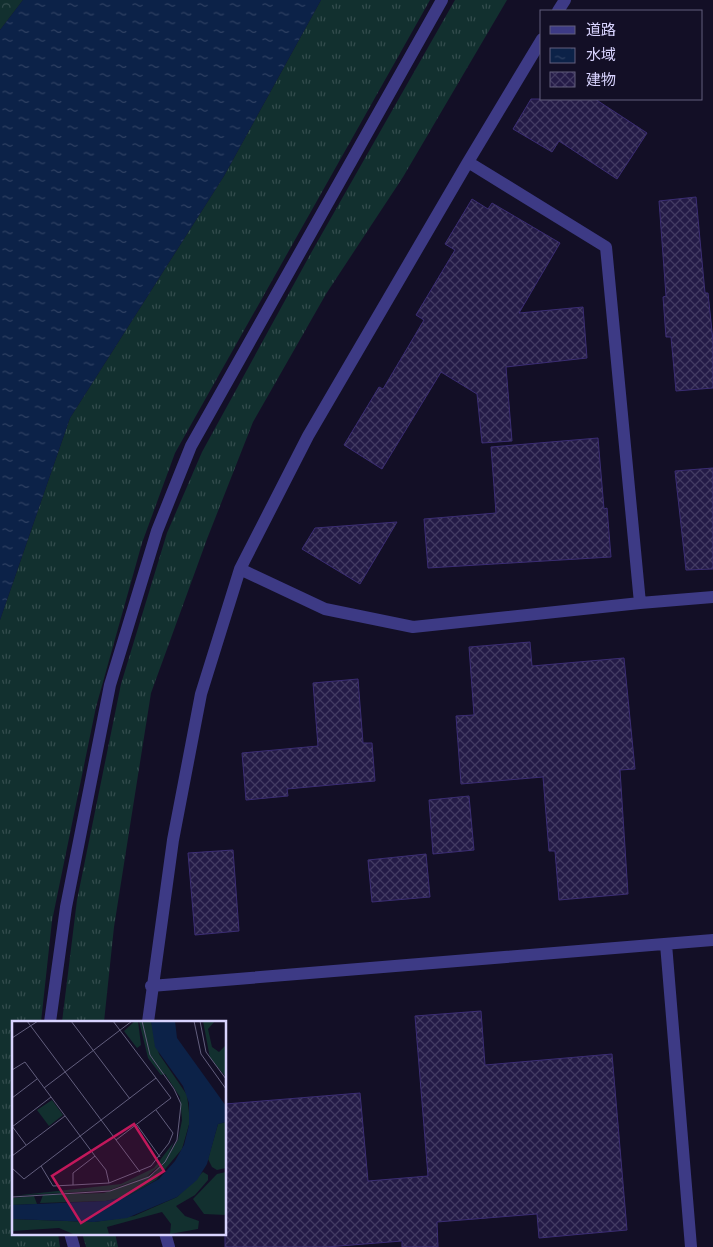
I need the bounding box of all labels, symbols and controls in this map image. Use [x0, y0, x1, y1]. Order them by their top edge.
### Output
legend [540, 10, 703, 100]
text: 道路 [586, 21, 616, 39]
text: 水域 [586, 46, 616, 64]
text: 建物 [586, 71, 616, 89]
inset map [12, 1021, 226, 1234]

